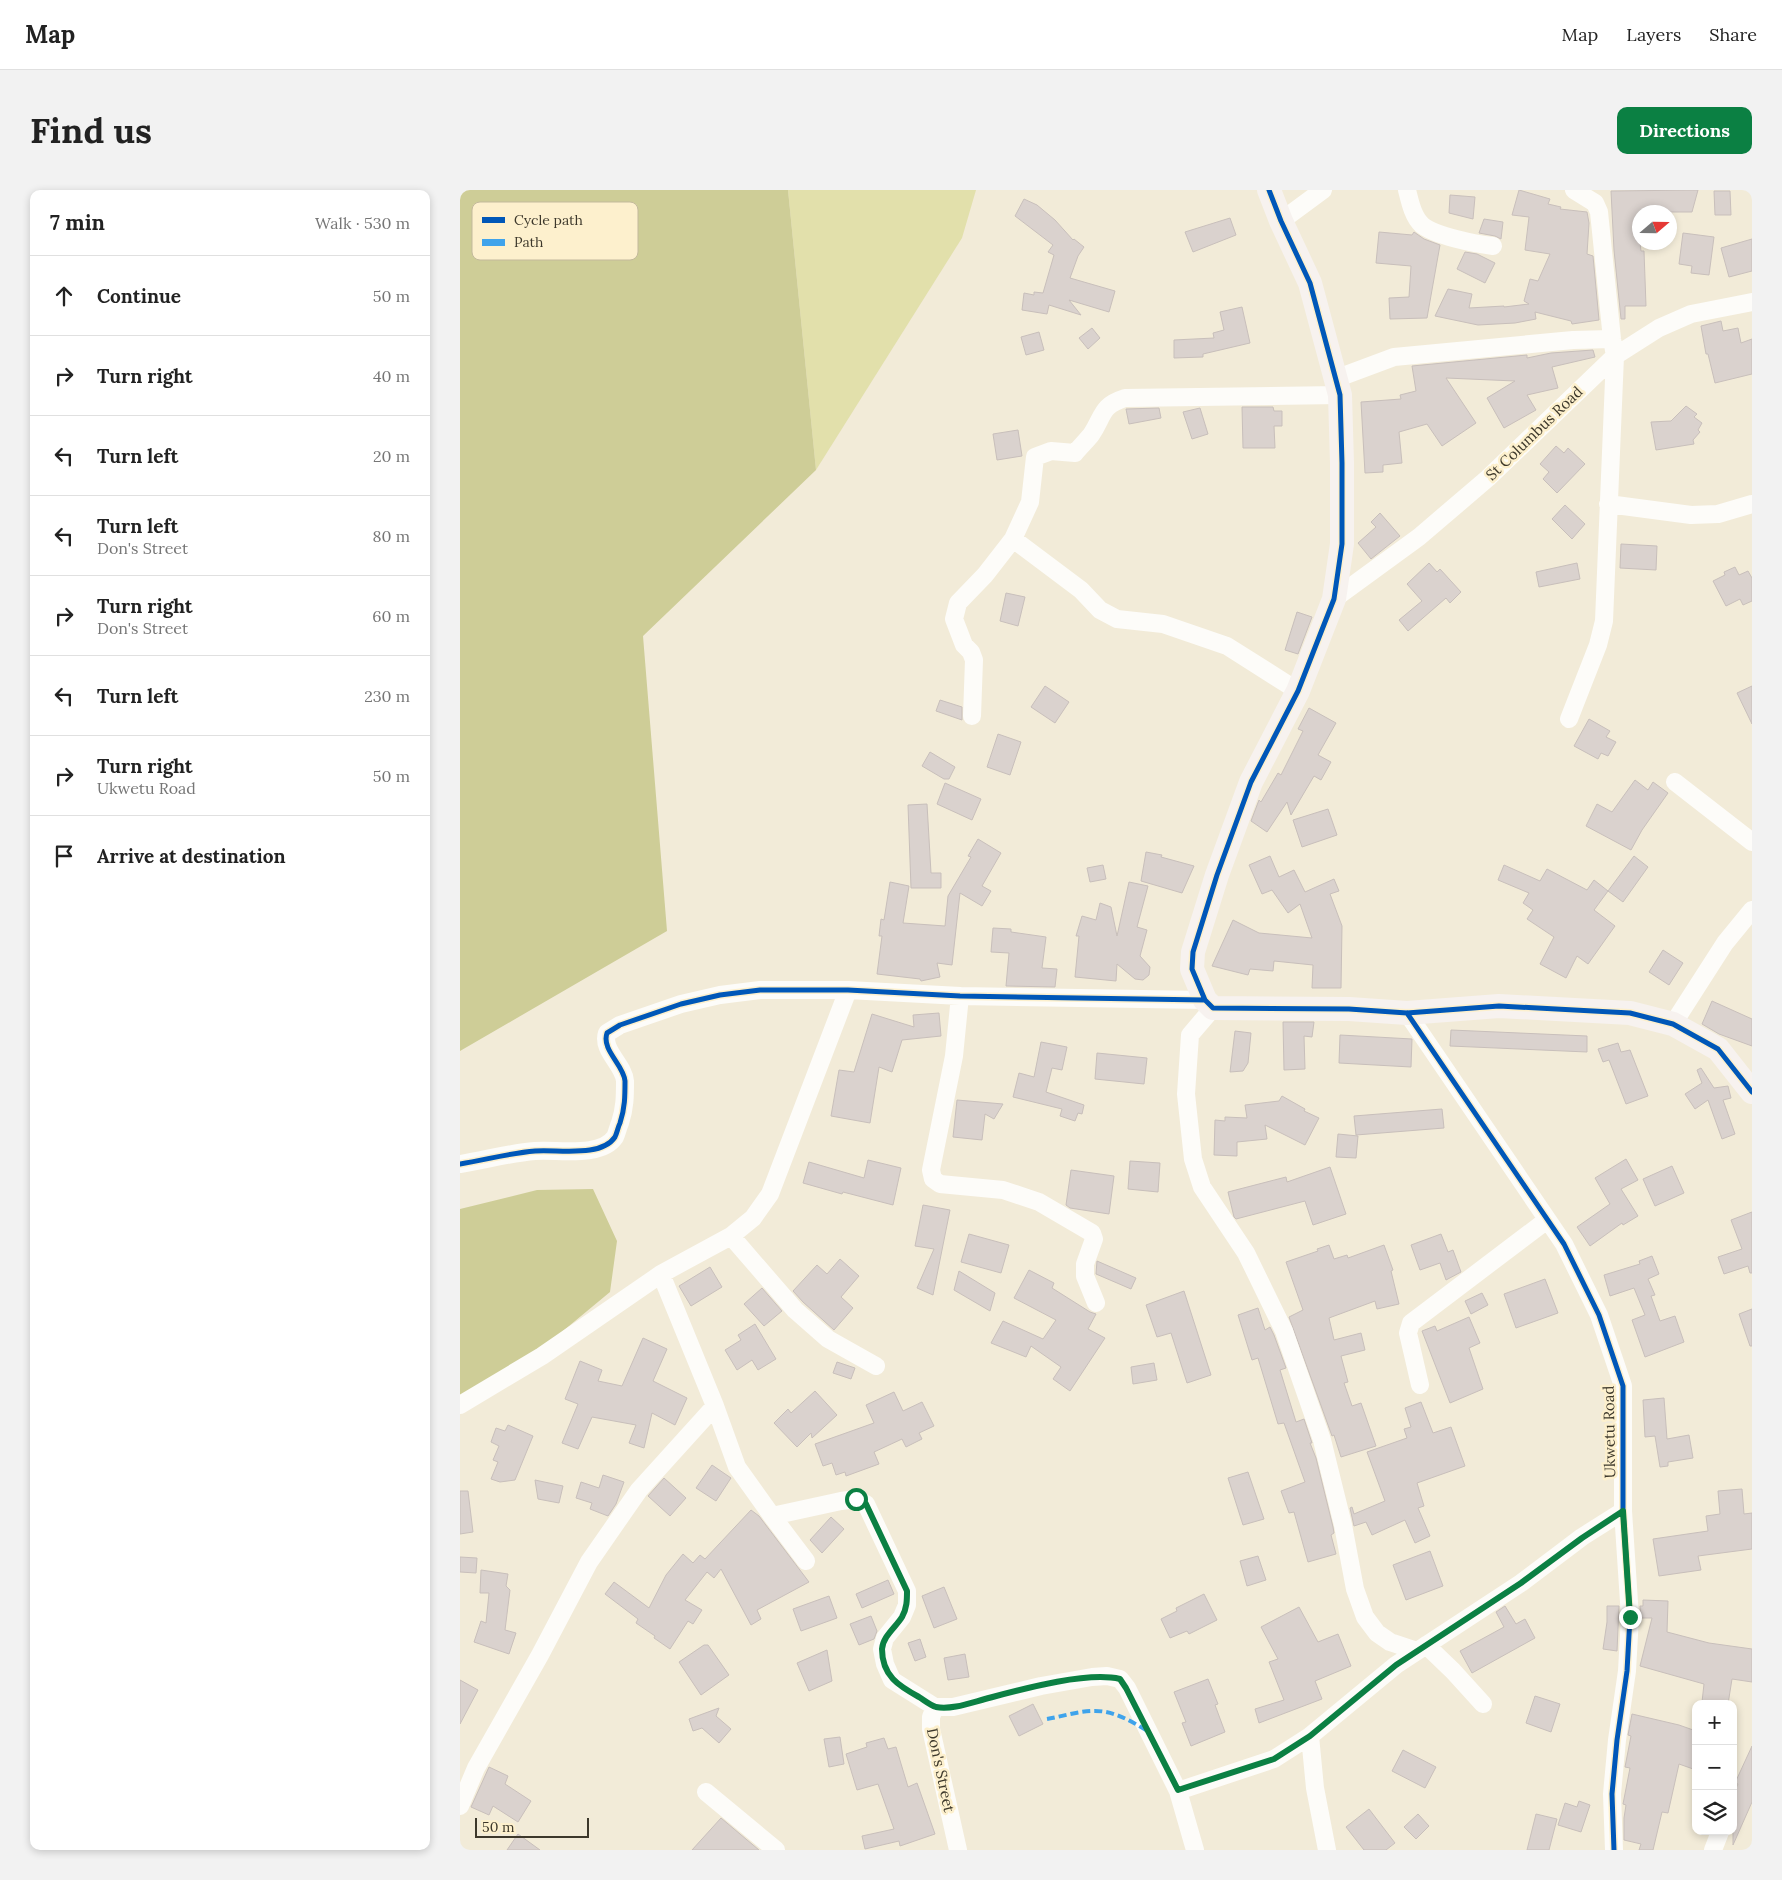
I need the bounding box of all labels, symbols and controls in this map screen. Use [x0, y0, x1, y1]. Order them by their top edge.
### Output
text: Map [25, 19, 75, 50]
text: Map [1562, 23, 1598, 46]
text: Layers [1626, 23, 1681, 46]
text: Share [1709, 23, 1757, 46]
button: Directions [1617, 107, 1752, 154]
text: Find us [30, 108, 152, 153]
legend [472, 202, 638, 260]
north arrow [1632, 205, 1677, 250]
text: 7 min [50, 209, 105, 236]
text: Cycle path [514, 211, 583, 229]
text: Walk · 530 m [315, 213, 410, 233]
text: Path [514, 233, 543, 251]
icon: ahead [50, 282, 78, 310]
text: Continue [97, 284, 181, 308]
text: 50 m [373, 286, 410, 306]
icon: right [50, 362, 78, 390]
text: Turn right [97, 364, 193, 388]
text: 40 m [373, 366, 410, 386]
street label: St Columbus Road [1482, 382, 1586, 484]
icon: left [50, 442, 78, 470]
text: Turn left [97, 444, 178, 468]
text: 20 m [373, 446, 410, 466]
text: Turn left [97, 514, 178, 538]
icon: left [50, 522, 78, 550]
text: 80 m [373, 526, 410, 546]
text: Don's Street [97, 538, 188, 558]
text: Turn right [97, 594, 193, 618]
icon: right [50, 602, 78, 630]
text: 60 m [372, 606, 410, 626]
text: Don's Street [97, 618, 188, 638]
icon: left [50, 682, 78, 710]
text: Turn left [97, 684, 178, 708]
text: 230 m [364, 686, 410, 706]
text: Turn right [97, 754, 193, 778]
icon: right [50, 762, 78, 790]
text: 50 m [373, 766, 410, 786]
text: Ukwetu Road [97, 778, 196, 798]
icon: arrive [50, 842, 78, 870]
text: Arrive at destination [97, 844, 286, 868]
street label: Ukwetu Road [1599, 1385, 1619, 1479]
route start [845, 1488, 868, 1511]
route end [1619, 1606, 1642, 1629]
map controls [1692, 1700, 1737, 1835]
button: + [1692, 1700, 1737, 1745]
street label: Don's Street [923, 1726, 959, 1814]
button: − [1692, 1745, 1737, 1790]
button: layers [1692, 1790, 1737, 1835]
scale bar [475, 1815, 589, 1838]
text: 50 m [482, 1818, 515, 1836]

